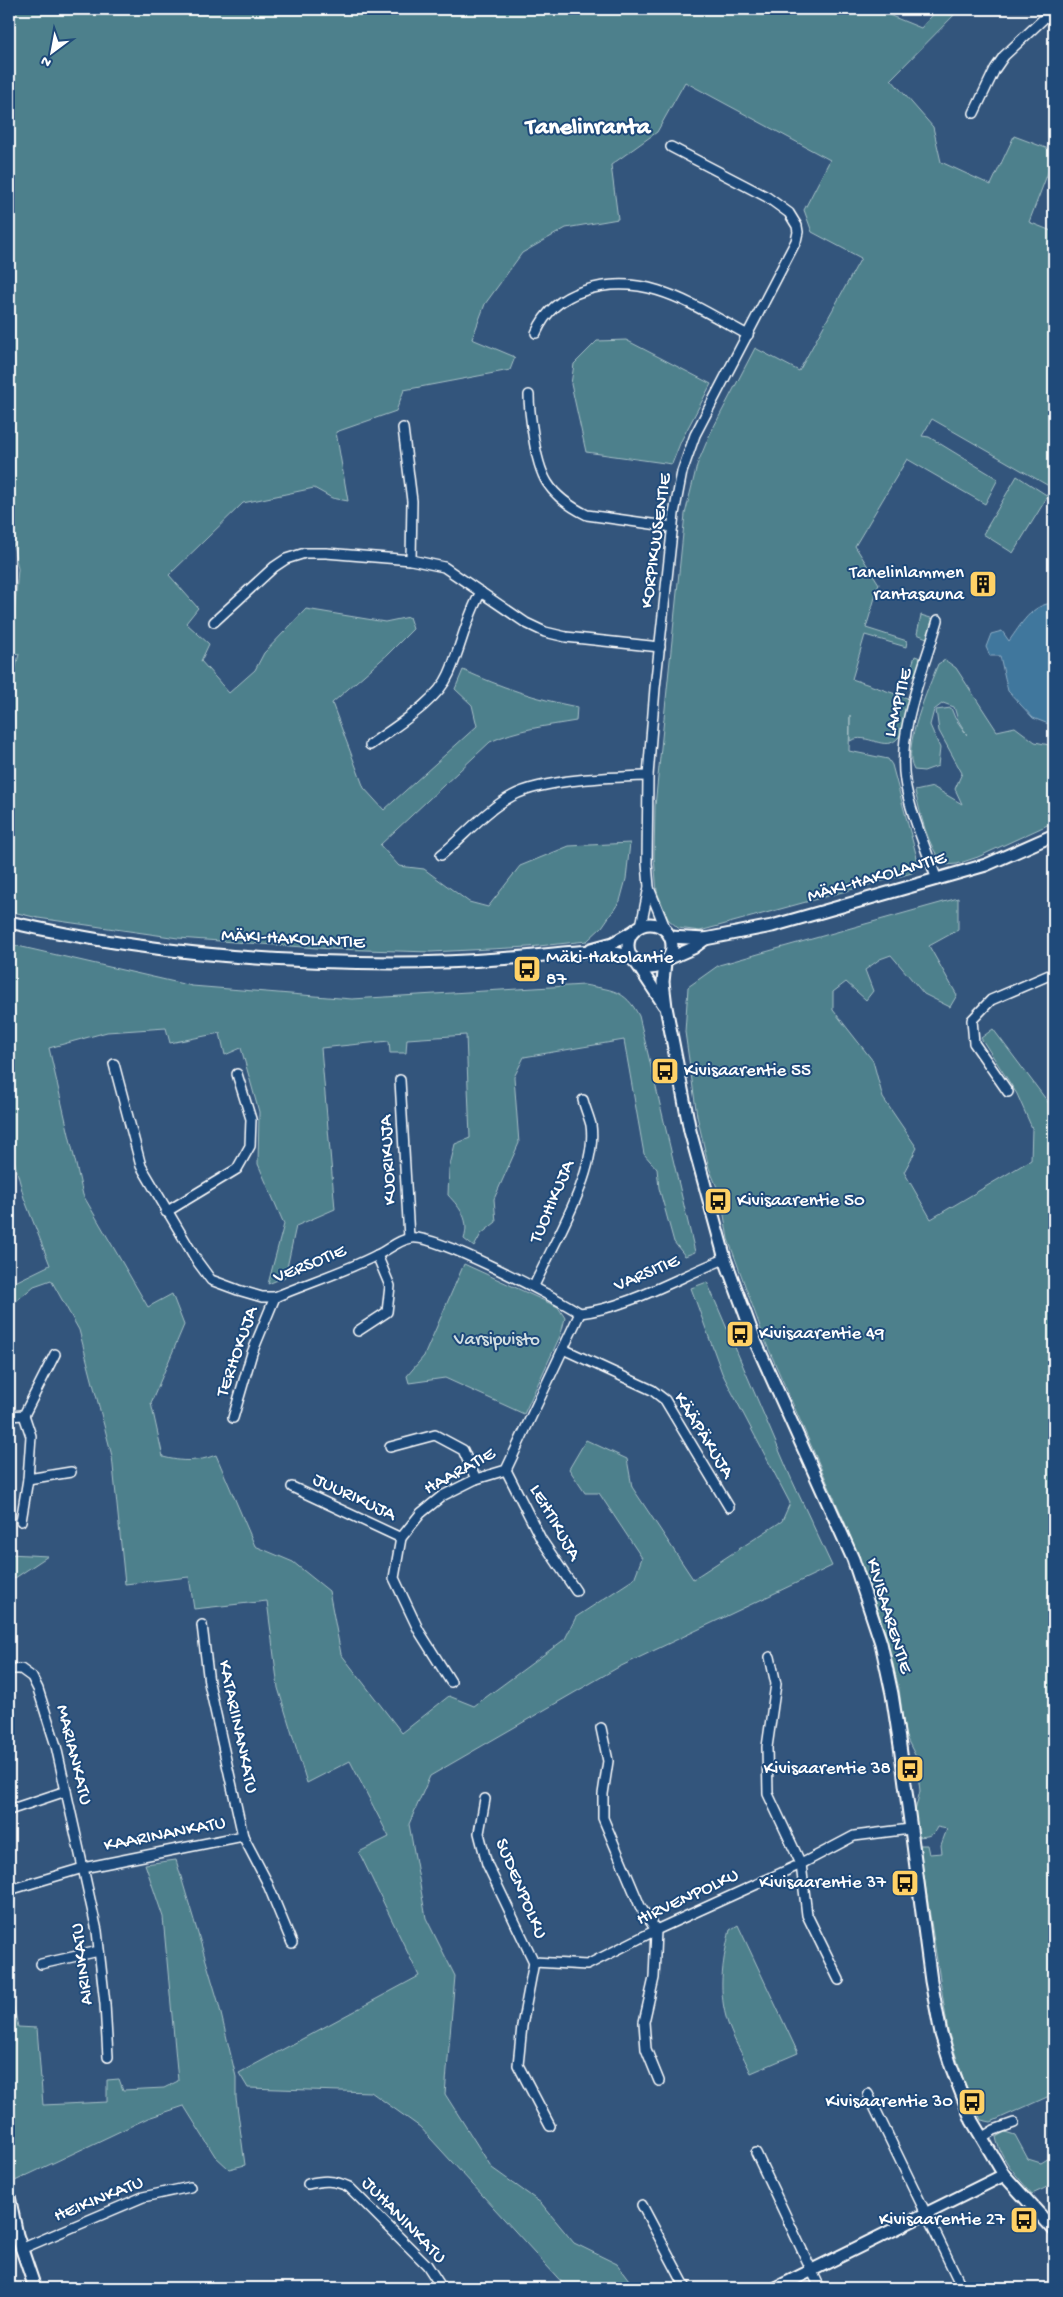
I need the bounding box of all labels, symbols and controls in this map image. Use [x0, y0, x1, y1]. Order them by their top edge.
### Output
north arrow [28, 28, 78, 78]
text: N [38, 51, 55, 71]
district label: Tanelinranta [524, 114, 652, 143]
street label: KORPIKUUSENTIE [636, 471, 678, 610]
place label: Tanelinlammen rantasauna [848, 562, 965, 607]
building icon: Tanelinlammen rantasauna [968, 569, 998, 599]
street label: LAMPITIE [879, 665, 919, 740]
street label: MÄKI-HAKOLANTIE [805, 847, 950, 909]
street label: MÄKI-HAKOLANTIE [221, 925, 366, 955]
place label: Mäki-Hakolantie 87 [546, 947, 674, 992]
bus stop icon: Mäki-Hakolantie 87 [512, 954, 542, 984]
bus stop icon: Kivisaarentie 55 [650, 1056, 680, 1086]
place label: Kivisaarentie 55 [684, 1060, 811, 1083]
street label: KUORIKUJA [375, 1113, 403, 1206]
street label: TUOHIKUJA [525, 1155, 581, 1248]
bus stop icon: Kivisaarentie 50 [703, 1186, 733, 1216]
place label: Kivisaarentie 50 [737, 1190, 865, 1213]
street label: VERSOTIE [269, 1240, 351, 1290]
street label: VARSITIE [610, 1250, 684, 1298]
street label: TERHOKUJA [211, 1302, 265, 1401]
bus stop icon: Kivisaarentie 49 [725, 1319, 755, 1349]
place label: Kivisaarentie 49 [759, 1323, 885, 1346]
park label: Varsipuisto [453, 1329, 540, 1352]
street label: KÄÄPÄKUJA [667, 1389, 739, 1485]
street label: HAARATIE [420, 1442, 501, 1501]
street label: JUURIKUJA [309, 1469, 401, 1528]
street label: LEHTIKUJA [523, 1481, 586, 1567]
street label: KIVISAARENTIE [860, 1556, 917, 1678]
street label: KATARIINANKATU [212, 1658, 262, 1796]
street label: MARIANKATU [49, 1703, 97, 1808]
bus stop icon: Kivisaarentie 38 [895, 1754, 925, 1784]
place label: Kivisaarentie 38 [764, 1758, 891, 1781]
street label: KAARINANKATU [102, 1812, 228, 1858]
street label: SUDENPOLKU [489, 1835, 551, 1943]
street label: HIRVENPOLKU [633, 1864, 743, 1932]
bus stop icon: Kivisaarentie 37 [890, 1868, 920, 1898]
place label: Kivisaarentie 37 [759, 1872, 887, 1895]
street label: AIRINKATU [67, 1922, 99, 2006]
bus stop icon: Kivisaarentie 30 [957, 2087, 987, 2117]
place label: Kivisaarentie 30 [825, 2091, 953, 2114]
street label: HEIKINKATU [51, 2172, 147, 2228]
street label: JUHANINKATU [356, 2173, 450, 2269]
bus stop icon: Kivisaarentie 27 [1009, 2205, 1039, 2235]
place label: Kivisaarentie 27 [879, 2209, 1006, 2232]

